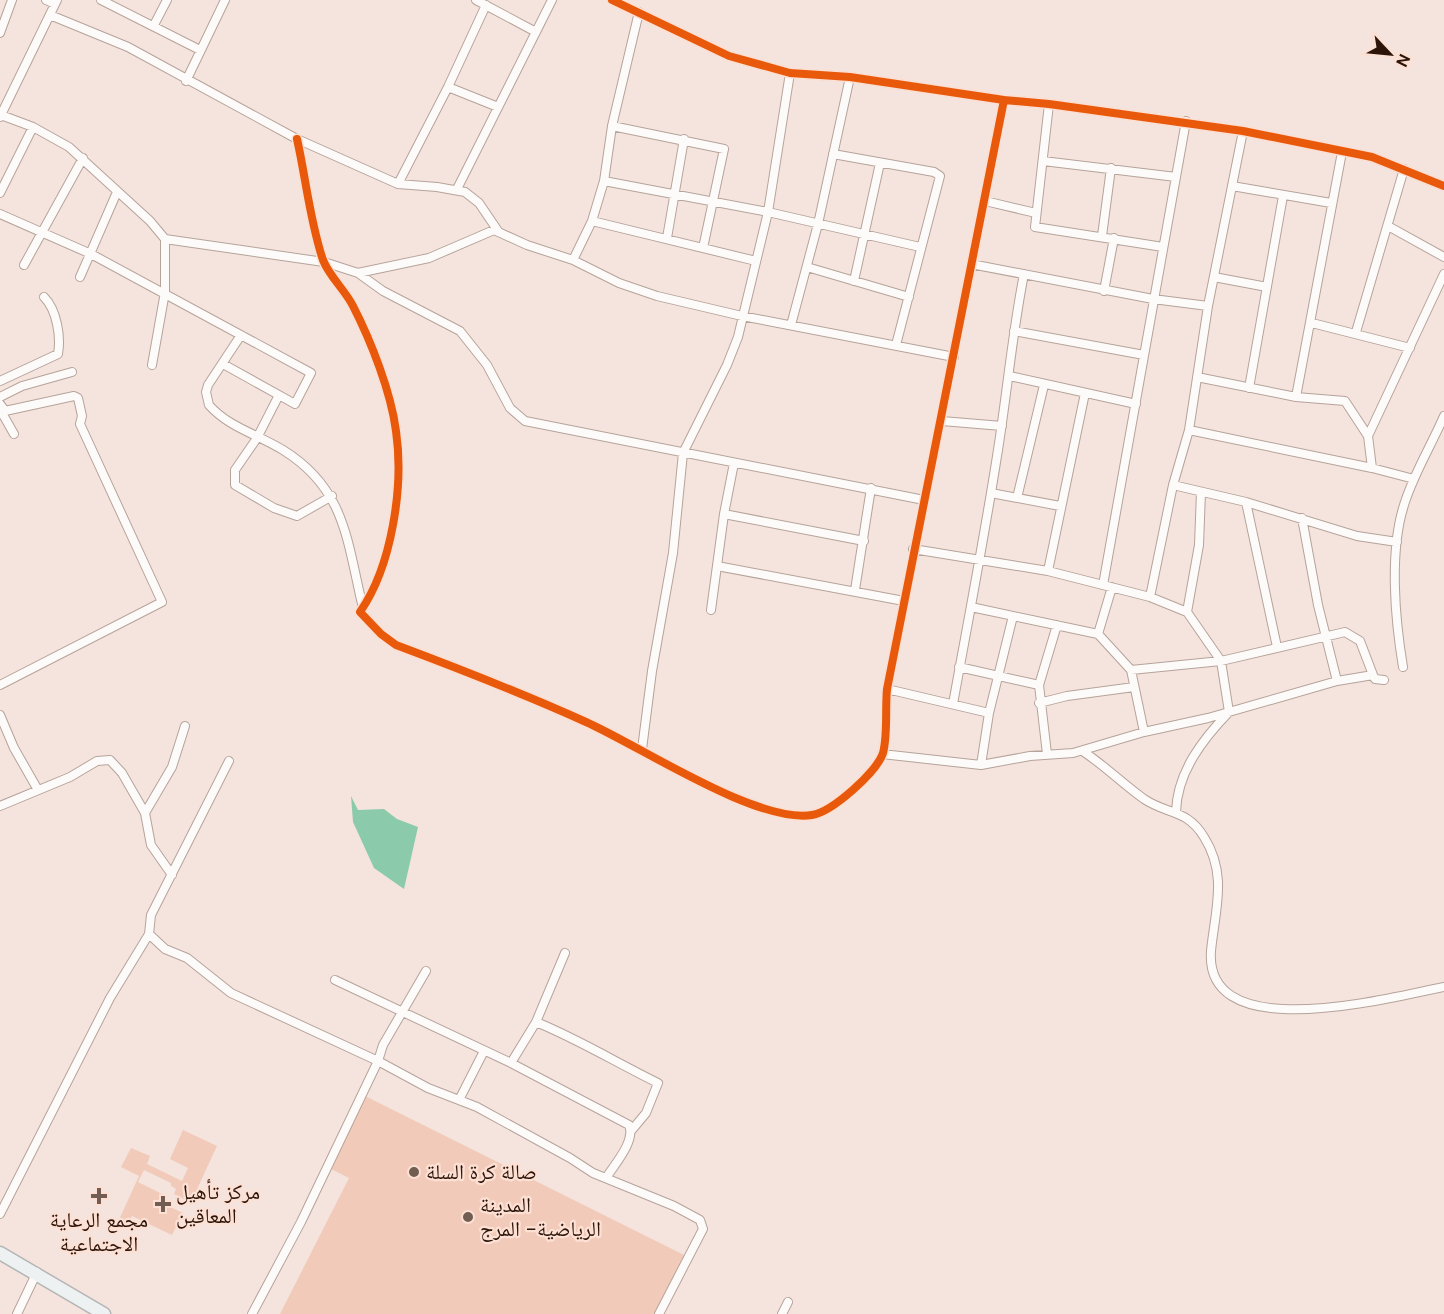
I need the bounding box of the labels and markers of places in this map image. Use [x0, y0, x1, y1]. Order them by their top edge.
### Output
place label: صالة كرة السلة [426, 1158, 537, 1186]
marker: صالة كرة السلة [407, 1165, 421, 1179]
place label: مركز تأهيل المعاقين [176, 1178, 260, 1230]
marker: مجمع الرعاية الاجتماعية [90, 1187, 108, 1205]
place label: المدينة الرياضية- المرج [480, 1191, 601, 1243]
marker: مركز تأهيل المعاقين [154, 1195, 172, 1213]
place label: مجمع الرعاية الاجتماعية [50, 1206, 148, 1258]
marker: المدينة الرياضية- المرج [461, 1210, 475, 1224]

